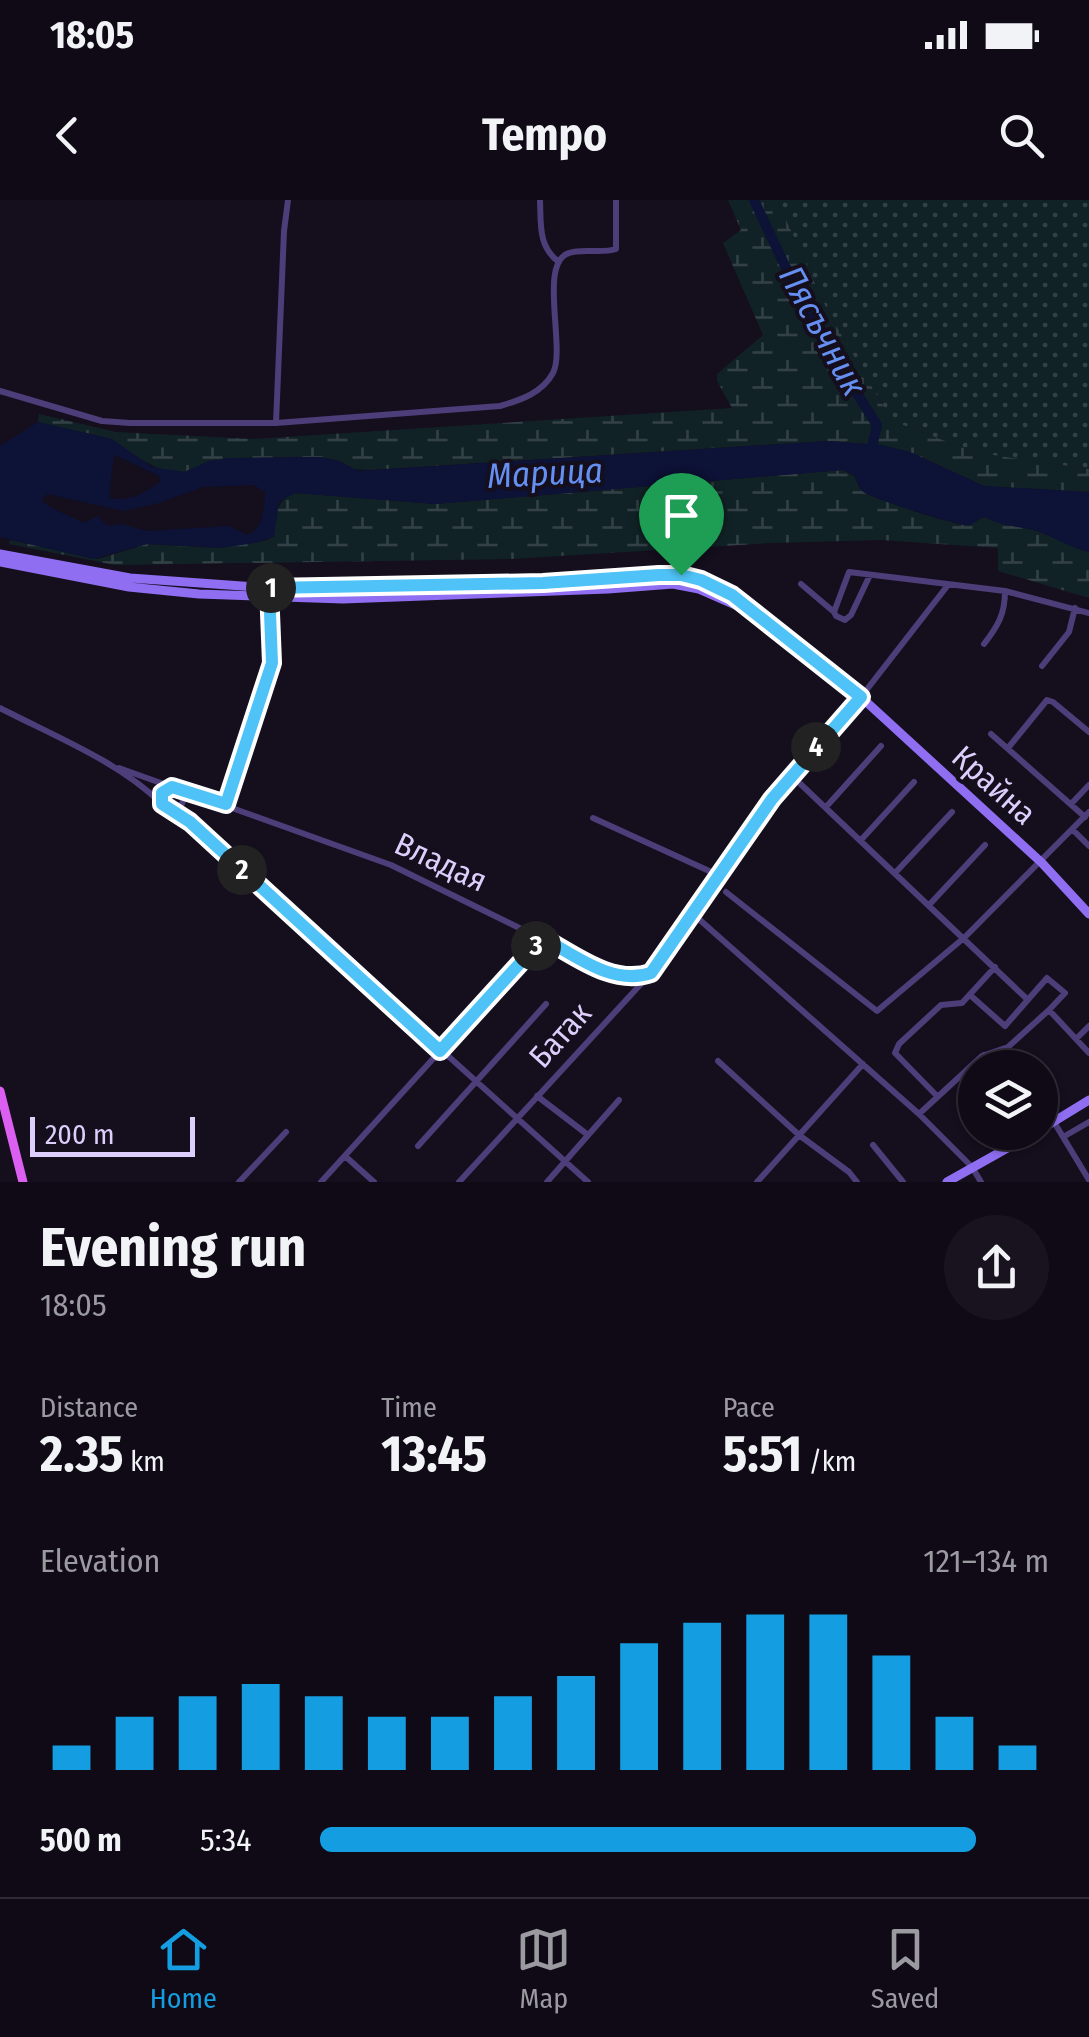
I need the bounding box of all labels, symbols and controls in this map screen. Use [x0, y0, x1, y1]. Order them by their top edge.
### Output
text: 18:05 [50, 12, 134, 58]
icon: back [40, 108, 95, 163]
text: Tempo [482, 108, 607, 162]
icon: search [994, 108, 1049, 163]
water label: Пясъчник [770, 258, 876, 404]
water label: Марица [486, 449, 604, 497]
pin [639, 473, 724, 576]
icon: arrive [654, 488, 709, 543]
pin: 1 [246, 563, 296, 613]
text: 1 [265, 571, 277, 604]
pin: 4 [791, 722, 841, 772]
text: 4 [809, 730, 823, 763]
street label: Крайна [944, 738, 1044, 832]
street label: Владая [389, 824, 493, 900]
pin: 2 [217, 845, 267, 895]
text: 2 [236, 853, 248, 886]
pin: 3 [511, 921, 561, 971]
text: 3 [529, 929, 543, 962]
street label: Батак [521, 995, 599, 1075]
map controls [958, 1050, 1058, 1150]
button: layers [958, 1050, 1058, 1150]
scale bar [30, 1112, 195, 1156]
text: 200 m [45, 1118, 115, 1151]
text: Evening run [40, 1215, 306, 1281]
button: share [944, 1215, 1049, 1320]
text: 18:05 [40, 1286, 107, 1324]
text: Distance [40, 1391, 138, 1424]
text: Time [381, 1391, 437, 1424]
text: Pace [723, 1391, 775, 1424]
text: 2.35 [40, 1424, 124, 1484]
text: 13:45 [381, 1424, 487, 1484]
text: 5:51 [723, 1424, 802, 1484]
text: km [124, 1445, 165, 1478]
text: /km [802, 1445, 856, 1478]
text: Elevation [40, 1542, 160, 1580]
text: 121–134 m [923, 1542, 1049, 1580]
text: 500 m [40, 1821, 122, 1859]
text: 5:34 [200, 1821, 252, 1859]
tab: Home [150, 1922, 217, 2015]
tab: Map [516, 1922, 571, 2015]
tab: Saved [871, 1922, 939, 2015]

